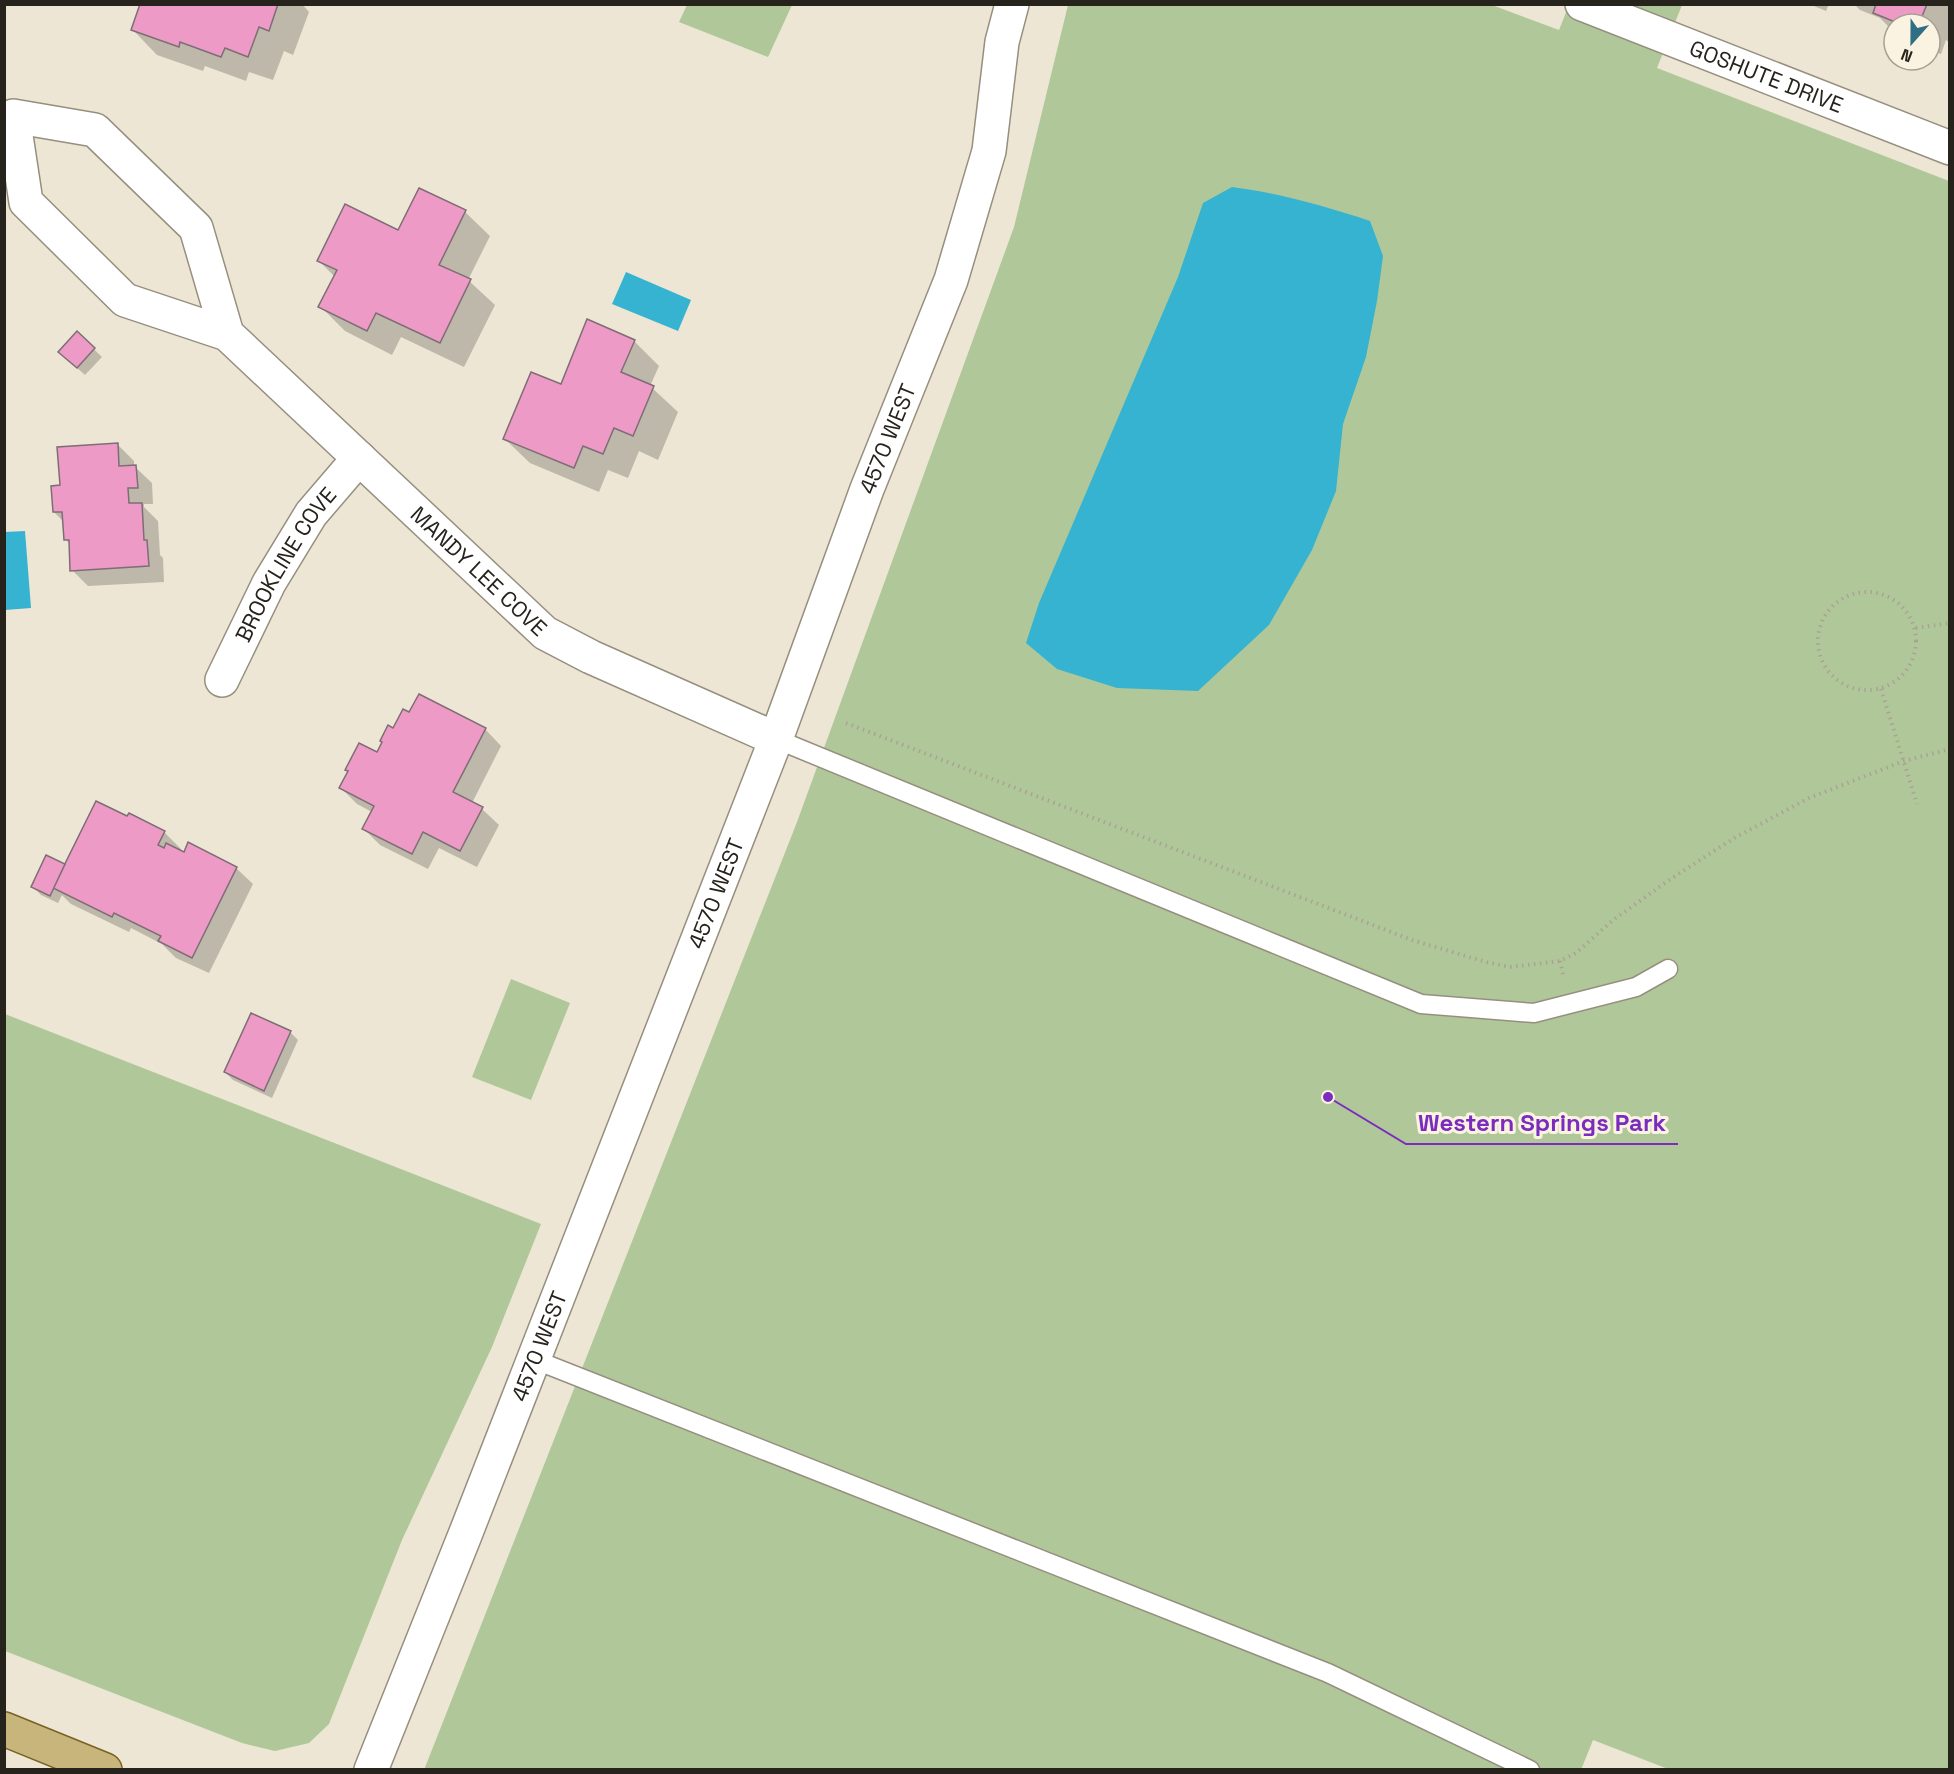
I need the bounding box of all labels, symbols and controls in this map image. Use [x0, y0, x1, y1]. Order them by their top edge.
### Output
north arrow [1882, 12, 1942, 72]
street label: GOSHUTE DRIVE [1686, 33, 1847, 119]
text: N [1898, 44, 1916, 67]
street label: 4570 WEST [853, 380, 922, 498]
street label: BROOKLINE COVE [229, 481, 342, 646]
street label: MANDY LEE COVE [405, 500, 553, 642]
street label: 4570 WEST [682, 834, 750, 952]
callout: Western Springs Park [1406, 1102, 1678, 1144]
text: Western Springs Park [1418, 1107, 1666, 1138]
street label: 4570 WEST [505, 1287, 573, 1405]

